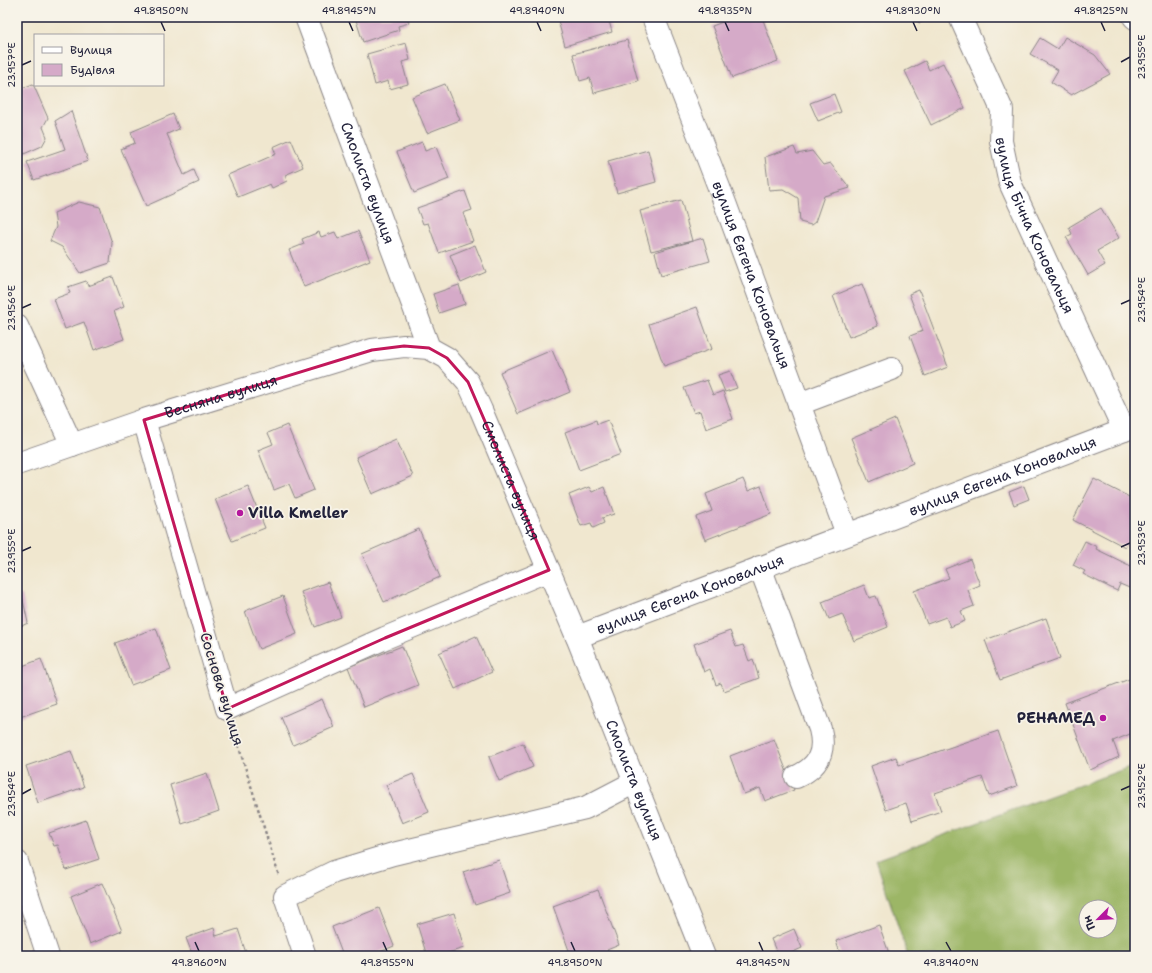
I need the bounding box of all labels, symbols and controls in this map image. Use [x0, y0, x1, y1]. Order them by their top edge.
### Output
text: 49.8950°N [134, 4, 188, 17]
text: 49.8945°N [322, 4, 376, 17]
text: 49.8940°N [509, 4, 565, 17]
text: 49.8935°N [698, 4, 752, 17]
text: 49.8930°N [885, 4, 941, 17]
text: 49.8925°N [1074, 4, 1128, 17]
legend [34, 34, 164, 86]
text: 23.955°E [1135, 35, 1148, 79]
text: 23.957°E [5, 42, 18, 88]
text: Вулиця [70, 42, 112, 58]
text: Будівля [70, 62, 115, 78]
street label: Смолиста вулиця [336, 119, 399, 247]
street label: вулиця Бічна Коновальця [990, 135, 1079, 317]
street label: вулиця Євгена Коновальця [707, 178, 795, 372]
text: 23.954°E [1135, 277, 1148, 323]
text: 23.956°E [5, 285, 18, 331]
street label: Весняна вулиця [162, 370, 280, 423]
street label: Смолиста вулиця [477, 417, 545, 544]
street label: вулиця Євгена Коновальця [906, 432, 1099, 521]
place label: Villa Kmeller [248, 503, 348, 523]
marker: Villa Kmeller [235, 508, 245, 518]
text: 23.953°E [1135, 520, 1148, 566]
text: 23.955°E [5, 529, 18, 573]
street label: вулиця Євгена Коновальця [594, 550, 787, 639]
street label: Соснова вулиця [195, 630, 249, 748]
place label: РЕНАМЕД [1017, 708, 1096, 728]
marker: РЕНАМЕД [1098, 713, 1108, 723]
street label: Смолиста вулиця [601, 717, 667, 844]
text: 23.952°E [1135, 763, 1148, 809]
text: 23.954°E [5, 771, 18, 817]
north arrow [1078, 899, 1118, 939]
text: Пн [1080, 913, 1099, 933]
text: 49.8960°N [171, 956, 227, 969]
text: 49.8955°N [360, 956, 414, 969]
text: 49.8950°N [548, 956, 602, 969]
text: 49.8945°N [736, 956, 790, 969]
text: 49.8940°N [923, 956, 979, 969]

